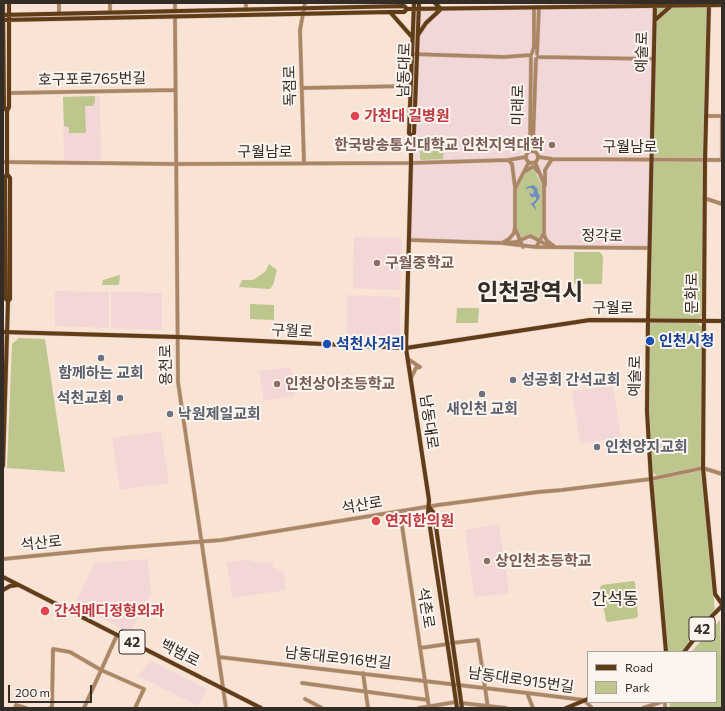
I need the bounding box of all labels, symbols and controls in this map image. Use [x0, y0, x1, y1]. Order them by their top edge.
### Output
street label: 예술로 [633, 31, 651, 73]
street label: 남동대로 [394, 42, 414, 98]
street label: 독점로 [281, 65, 299, 107]
street label: 호구포로765번길 [38, 69, 146, 89]
street label: 미래로 [509, 84, 527, 126]
place label: 가천대 길병원 [364, 107, 450, 125]
marker: 가천대 길병원 [349, 110, 361, 122]
place label: 한국방송통신대학교 인천지역대학 [334, 136, 544, 154]
street label: 구월남로 [602, 138, 658, 156]
marker: 한국방송통신대학교 인천지역대학 [547, 140, 557, 150]
street label: 구월남로 [237, 143, 293, 161]
street label: 정각로 [581, 227, 623, 245]
place label: 구월중학교 [385, 254, 454, 272]
marker: 구월중학교 [372, 258, 382, 268]
street label: 문화로 [683, 272, 701, 314]
district label: 인천광역시 [477, 278, 583, 306]
street label: 구월로 [592, 299, 634, 317]
street label: 구월로 [271, 321, 313, 341]
place label: 인천시청 [659, 332, 714, 350]
place label: 석천사거리 [336, 335, 405, 353]
marker: 인천시청 [644, 335, 656, 347]
marker: 석천사거리 [321, 338, 333, 350]
street label: 용천로 [157, 344, 175, 386]
marker: 함께하는 교회 [96, 353, 106, 363]
street label: 예술로 [626, 355, 644, 397]
place label: 함께하는 교회 [58, 364, 144, 382]
place label: 성공회 간석교회 [521, 371, 620, 389]
place label: 인천상아초등학교 [285, 375, 395, 393]
marker: 성공회 간석교회 [508, 375, 518, 385]
marker: 인천상아초등학교 [272, 379, 282, 389]
place label: 석천교회 [57, 389, 112, 407]
marker: 새인천 교회 [477, 389, 487, 399]
marker: 석천교회 [115, 393, 125, 403]
street label: 남동대로 [416, 393, 442, 451]
place label: 새인천 교회 [446, 400, 518, 418]
place label: 낙원제일교회 [178, 405, 261, 423]
marker: 낙원제일교회 [165, 409, 175, 419]
place label: 인천양지교회 [605, 438, 688, 456]
marker: 인천양지교회 [592, 442, 602, 452]
street label: 석산로 [340, 493, 384, 517]
place label: 연지한의원 [385, 512, 454, 530]
marker: 연지한의원 [370, 515, 382, 527]
street label: 석산로 [19, 532, 63, 554]
place label: 상인천초등학교 [495, 552, 592, 570]
marker: 상인천초등학교 [482, 556, 492, 566]
street label: 석촌로 [414, 586, 438, 630]
district label: 간석동 [592, 589, 638, 609]
place label: 간석메디정형외과 [54, 602, 164, 620]
marker: 간석메디정형외과 [39, 605, 51, 617]
road number: 42 [689, 617, 715, 641]
road number: 42 [119, 630, 145, 654]
street label: 백범로 [157, 636, 203, 670]
street label: 남동대로916번길 [284, 643, 392, 673]
legend [587, 651, 717, 703]
text: Road [625, 660, 653, 674]
street label: 남동대로915번길 [467, 664, 575, 696]
scale bar [10, 677, 94, 703]
text: Park [625, 680, 650, 694]
text: 200 m [15, 685, 50, 699]

